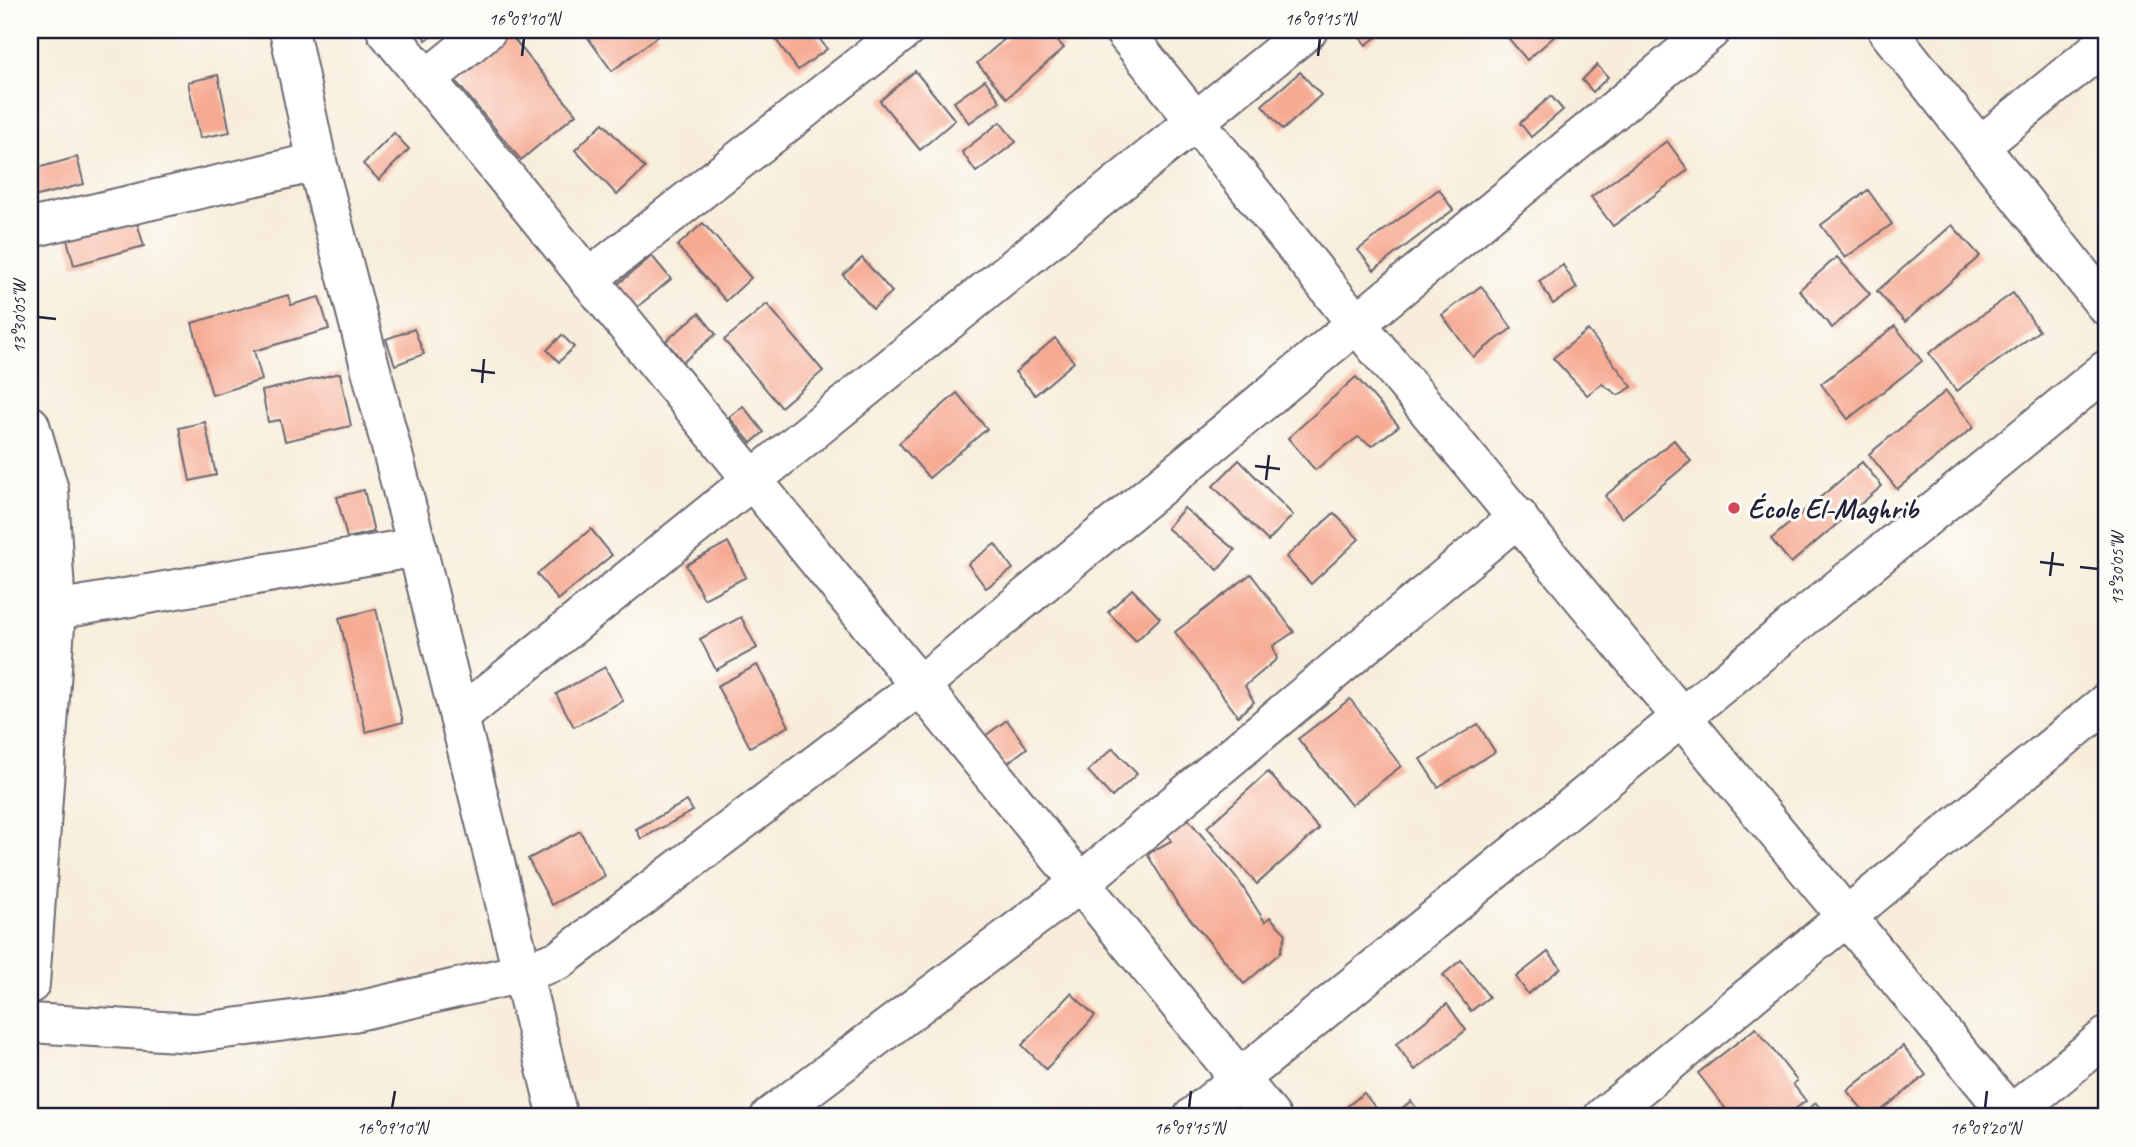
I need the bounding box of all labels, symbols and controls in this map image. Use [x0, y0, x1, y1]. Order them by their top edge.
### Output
text: 16°09'10"N [489, 8, 563, 30]
text: 16°09'15"N [1285, 8, 1359, 30]
text: 13°30'05"W [8, 277, 30, 354]
place label: École El-Maghrib [1748, 491, 1920, 526]
marker: École El-Maghrib [1726, 500, 1742, 516]
text: 13°30'05"W [2106, 529, 2128, 606]
text: 16°09'10"N [357, 1117, 431, 1139]
text: 16°09'15"N [1154, 1117, 1228, 1139]
text: 16°09'20"N [1950, 1117, 2024, 1139]

